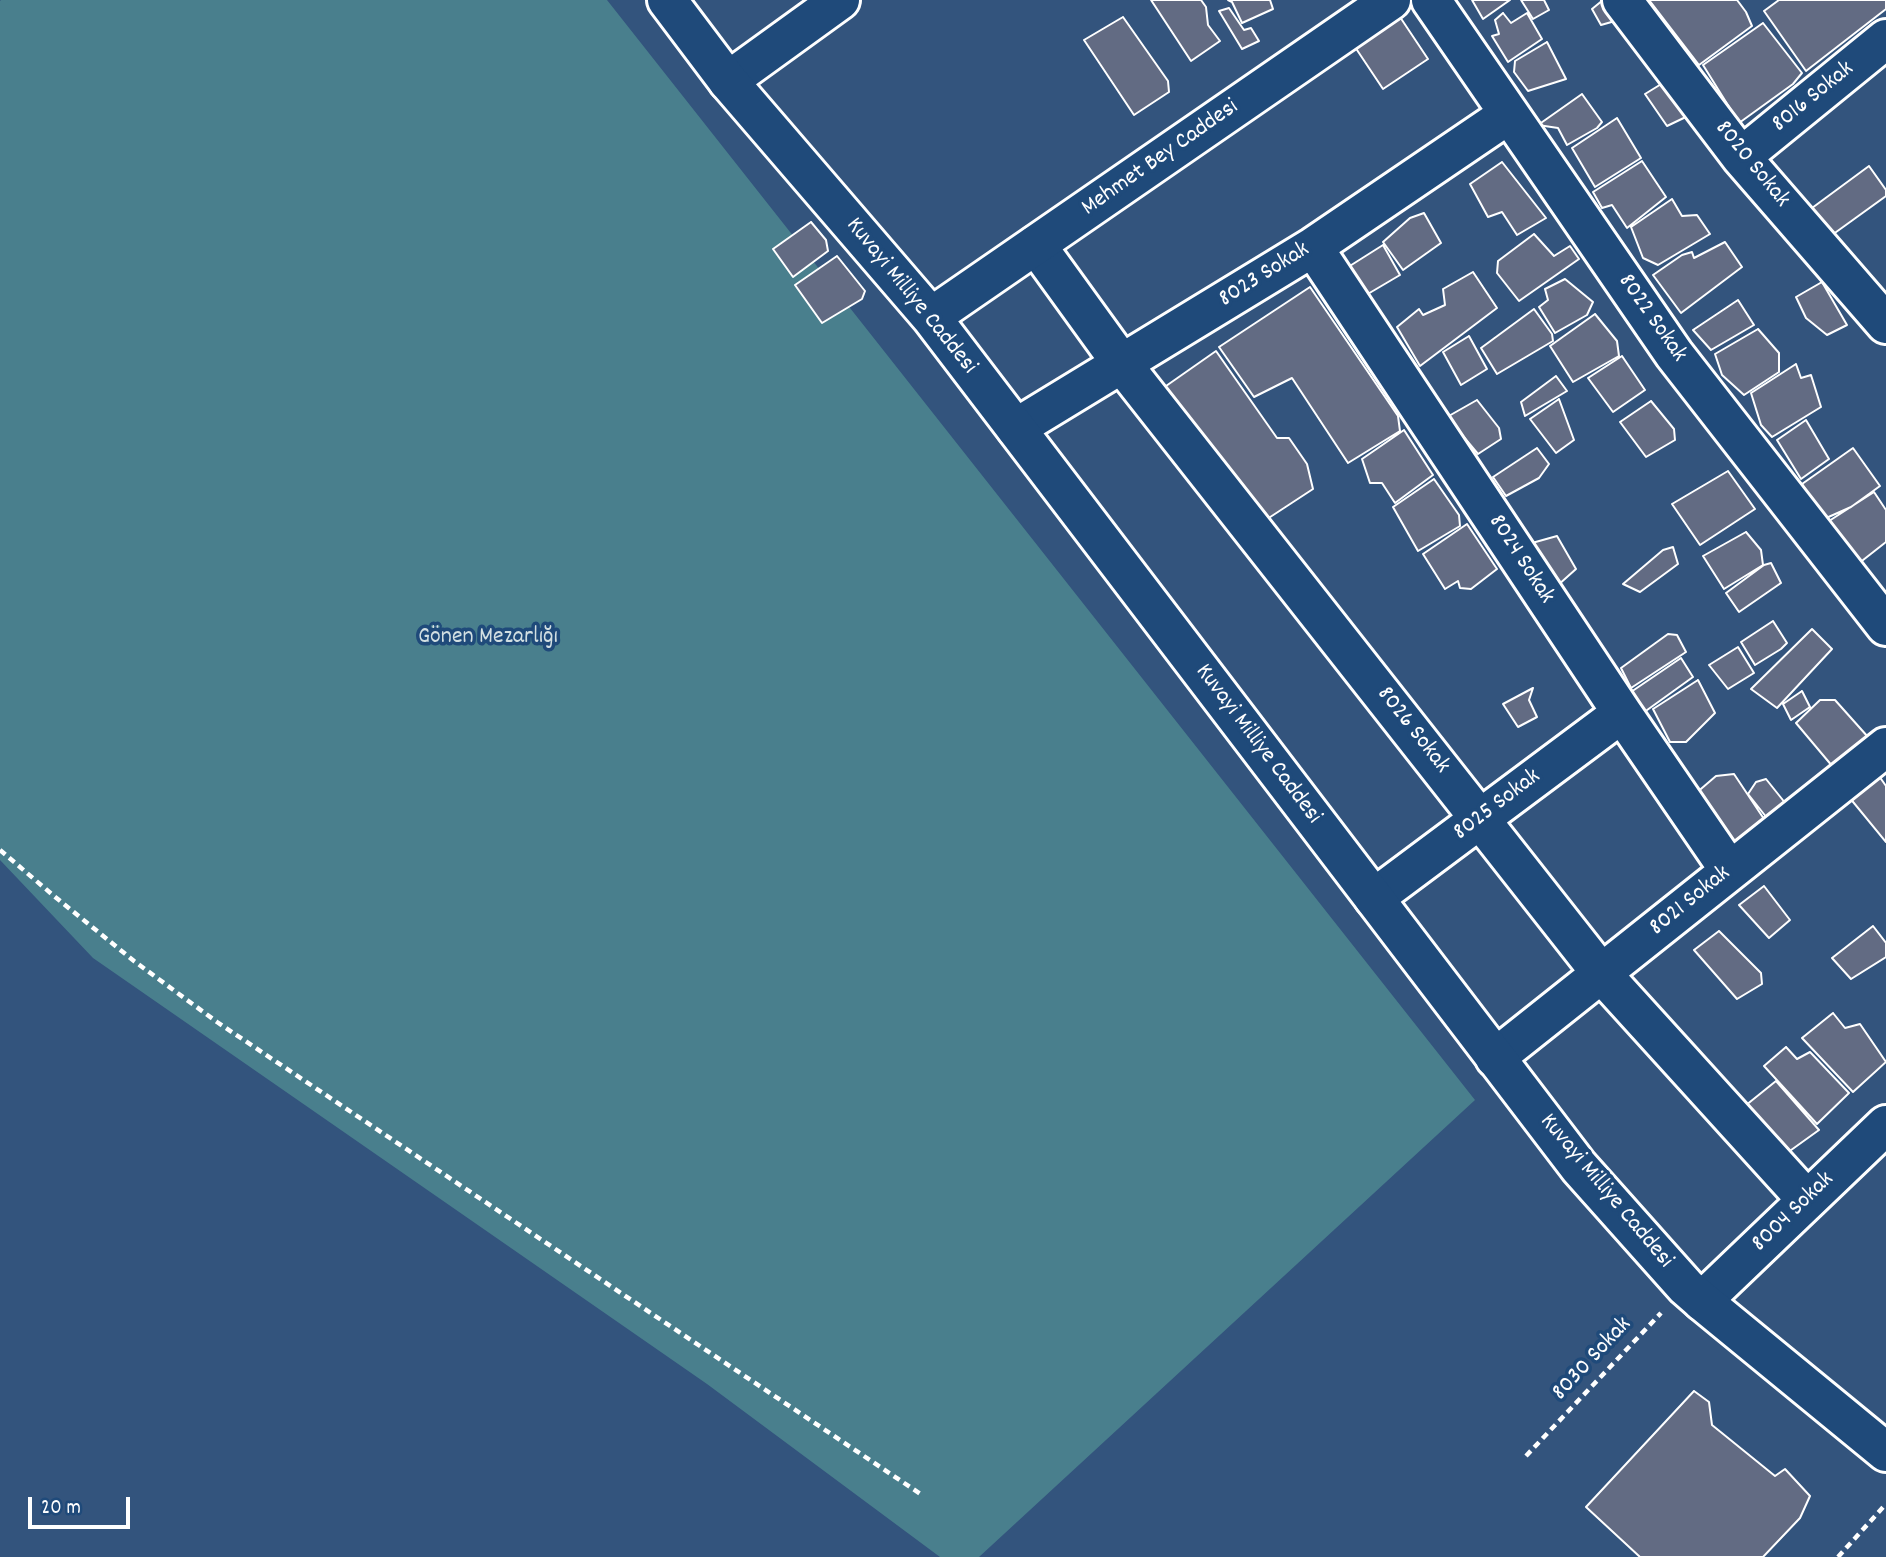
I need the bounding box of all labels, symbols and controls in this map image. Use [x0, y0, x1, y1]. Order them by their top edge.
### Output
street label: 8016 Sokak [1767, 56, 1861, 140]
street label: Mehmet Bey Caddesi [1077, 94, 1245, 224]
street label: 8020 Sokak [1707, 116, 1795, 214]
street label: Kuvayi Milliye Caddesi [838, 213, 982, 381]
street label: 8023 Sokak [1214, 237, 1316, 315]
street label: 8022 Sokak [1610, 269, 1692, 369]
street label: 8024 Sokak [1480, 510, 1560, 610]
park label: Gönen Mezarlığı [418, 625, 558, 653]
street label: Kuvayi Milliye Caddesi [1187, 659, 1327, 831]
street label: 8026 Sokak [1369, 682, 1455, 780]
street label: 8025 Sokak [1449, 764, 1547, 848]
street label: 8021 Sokak [1645, 861, 1737, 943]
street label: Kuvayi Milliye Caddesi [1532, 1109, 1678, 1275]
street label: 8004 Sokak [1747, 1167, 1841, 1259]
street label: 8030 Sokak [1547, 1312, 1639, 1408]
scale bar [32, 1484, 133, 1528]
text: 20 m [41, 1494, 81, 1524]

